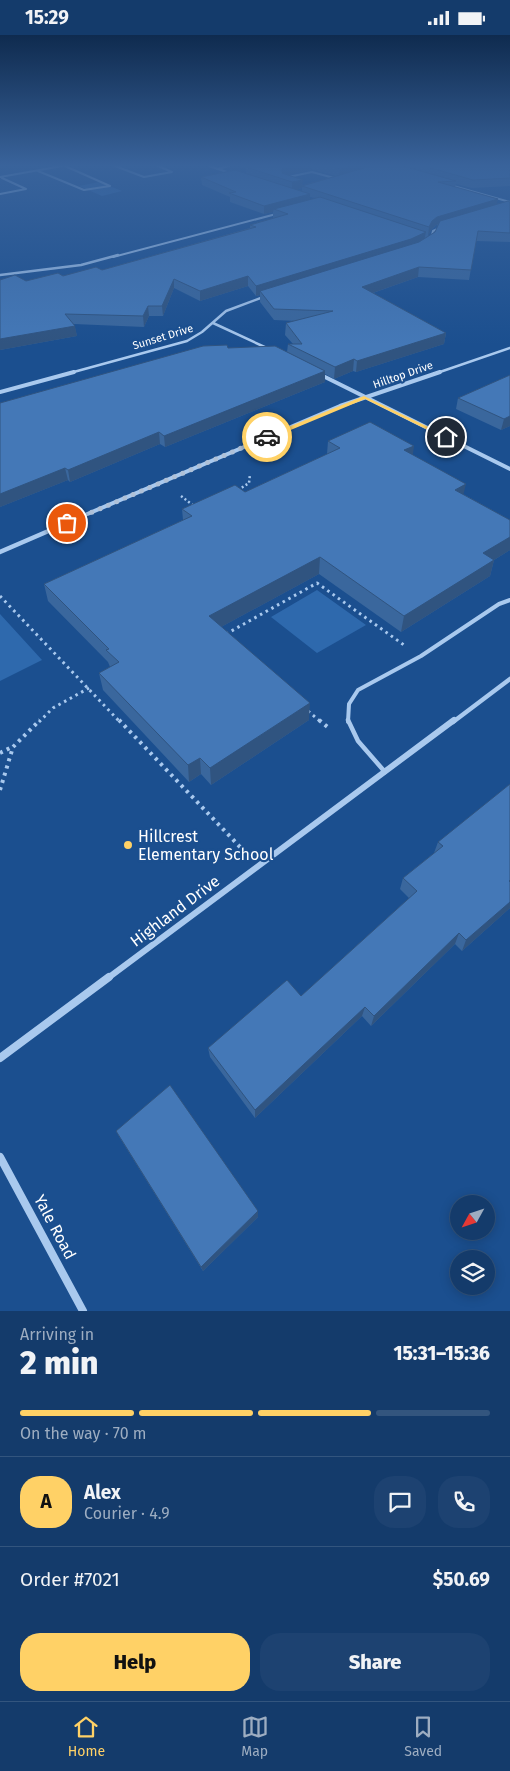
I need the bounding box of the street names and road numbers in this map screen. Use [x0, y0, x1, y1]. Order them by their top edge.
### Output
street label: Sunset Drive [131, 322, 195, 352]
street label: Hilltop Drive [371, 359, 435, 391]
street label: Highland Drive [127, 871, 223, 951]
street label: Yale Road [30, 1191, 80, 1263]

